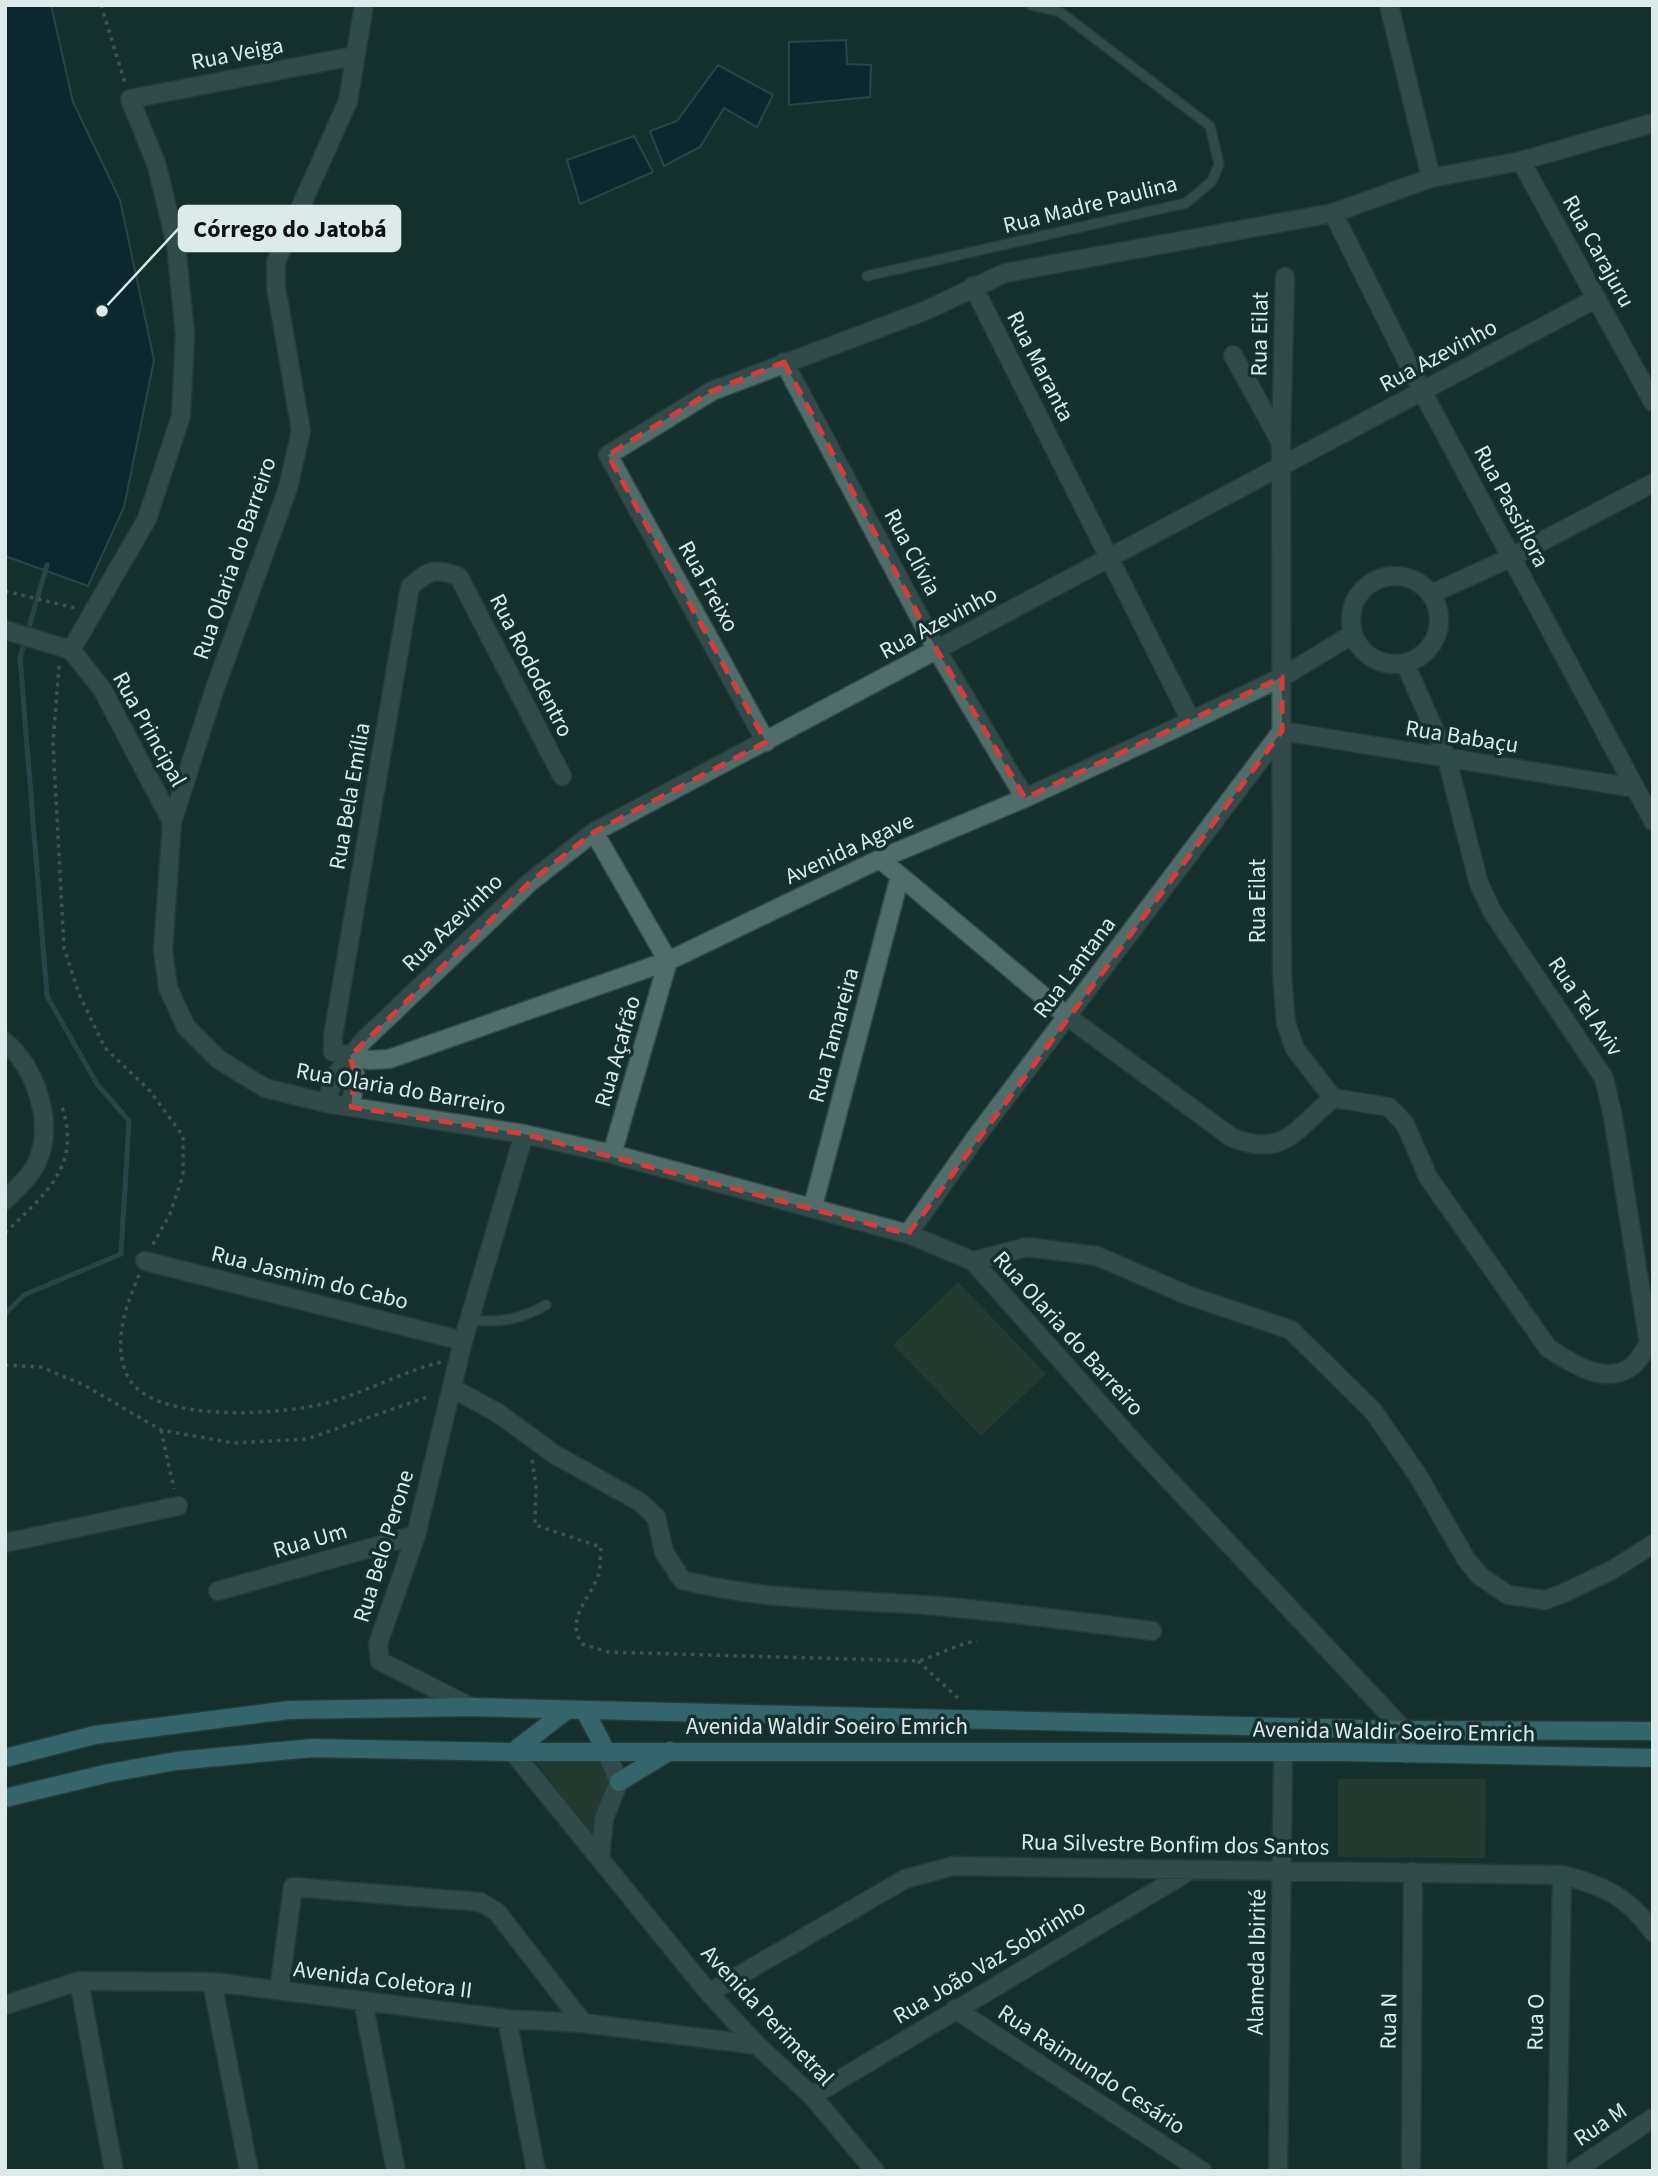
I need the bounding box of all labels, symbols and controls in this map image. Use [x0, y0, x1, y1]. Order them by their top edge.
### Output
street label: Rua Veiga [188, 28, 286, 79]
street label: Rua Madre Paulina [1000, 167, 1181, 242]
street label: Rua Carajuru [1554, 189, 1643, 314]
callout: Córrego do Jatobá [179, 206, 400, 251]
text: Córrego do Jatobá [193, 212, 387, 247]
street label: Rua Eilat [1242, 291, 1277, 377]
street label: Rua Maranta [998, 305, 1083, 427]
street label: Rua Azevinho [1373, 311, 1503, 400]
street label: Rua Passiflora [1465, 439, 1558, 573]
street label: Rua Olaria do Barreiro [184, 452, 285, 664]
street label: Rua Clívia [876, 503, 949, 602]
street label: Rua Freixo [670, 535, 747, 638]
street label: Rua Azevinho [873, 578, 1003, 667]
street label: Rua Rododentro [481, 588, 582, 743]
street label: Rua Principal [104, 666, 195, 793]
street label: Rua Babaçu [1403, 711, 1521, 762]
street label: Rua Bela Emília [320, 720, 379, 872]
street label: Avenida Agave [779, 804, 919, 893]
street label: Rua Eilat [1241, 859, 1274, 943]
street label: Rua Azevinho [394, 866, 510, 979]
street label: Rua Lantana [1025, 909, 1124, 1025]
street label: Rua Tel Aviv [1540, 950, 1631, 1063]
street label: Rua Tamareira [800, 964, 867, 1106]
street label: Rua Açafrão [586, 992, 649, 1111]
street label: Rua Olaria do Barreiro [293, 1054, 508, 1123]
street label: Rua Jasmim do Cabo [208, 1237, 412, 1318]
street label: Rua Olaria do Barreiro [985, 1243, 1152, 1423]
street label: Rua Belo Perone [345, 1466, 422, 1626]
street label: Rua Um [269, 1514, 351, 1567]
street label: Avenida Waldir Soeiro Emrich [686, 1710, 968, 1743]
street label: Avenida Waldir Soeiro Emrich [1253, 1713, 1535, 1750]
street label: Rua Silvestre Bonfim dos Santos [1021, 1825, 1329, 1864]
street label: Alameda Ibirité [1239, 1889, 1274, 2035]
street label: Rua João Vaz Sobrinho [887, 1891, 1092, 2032]
street label: Avenida Perimetral [693, 1938, 842, 2093]
street label: Avenida Coletora II [292, 1952, 474, 2007]
street label: Rua N [1372, 1992, 1405, 2050]
street label: Rua O [1519, 1993, 1552, 2051]
street label: Rua Raimundo Cesário [991, 1996, 1192, 2143]
street label: Rua M [1567, 2094, 1634, 2154]

